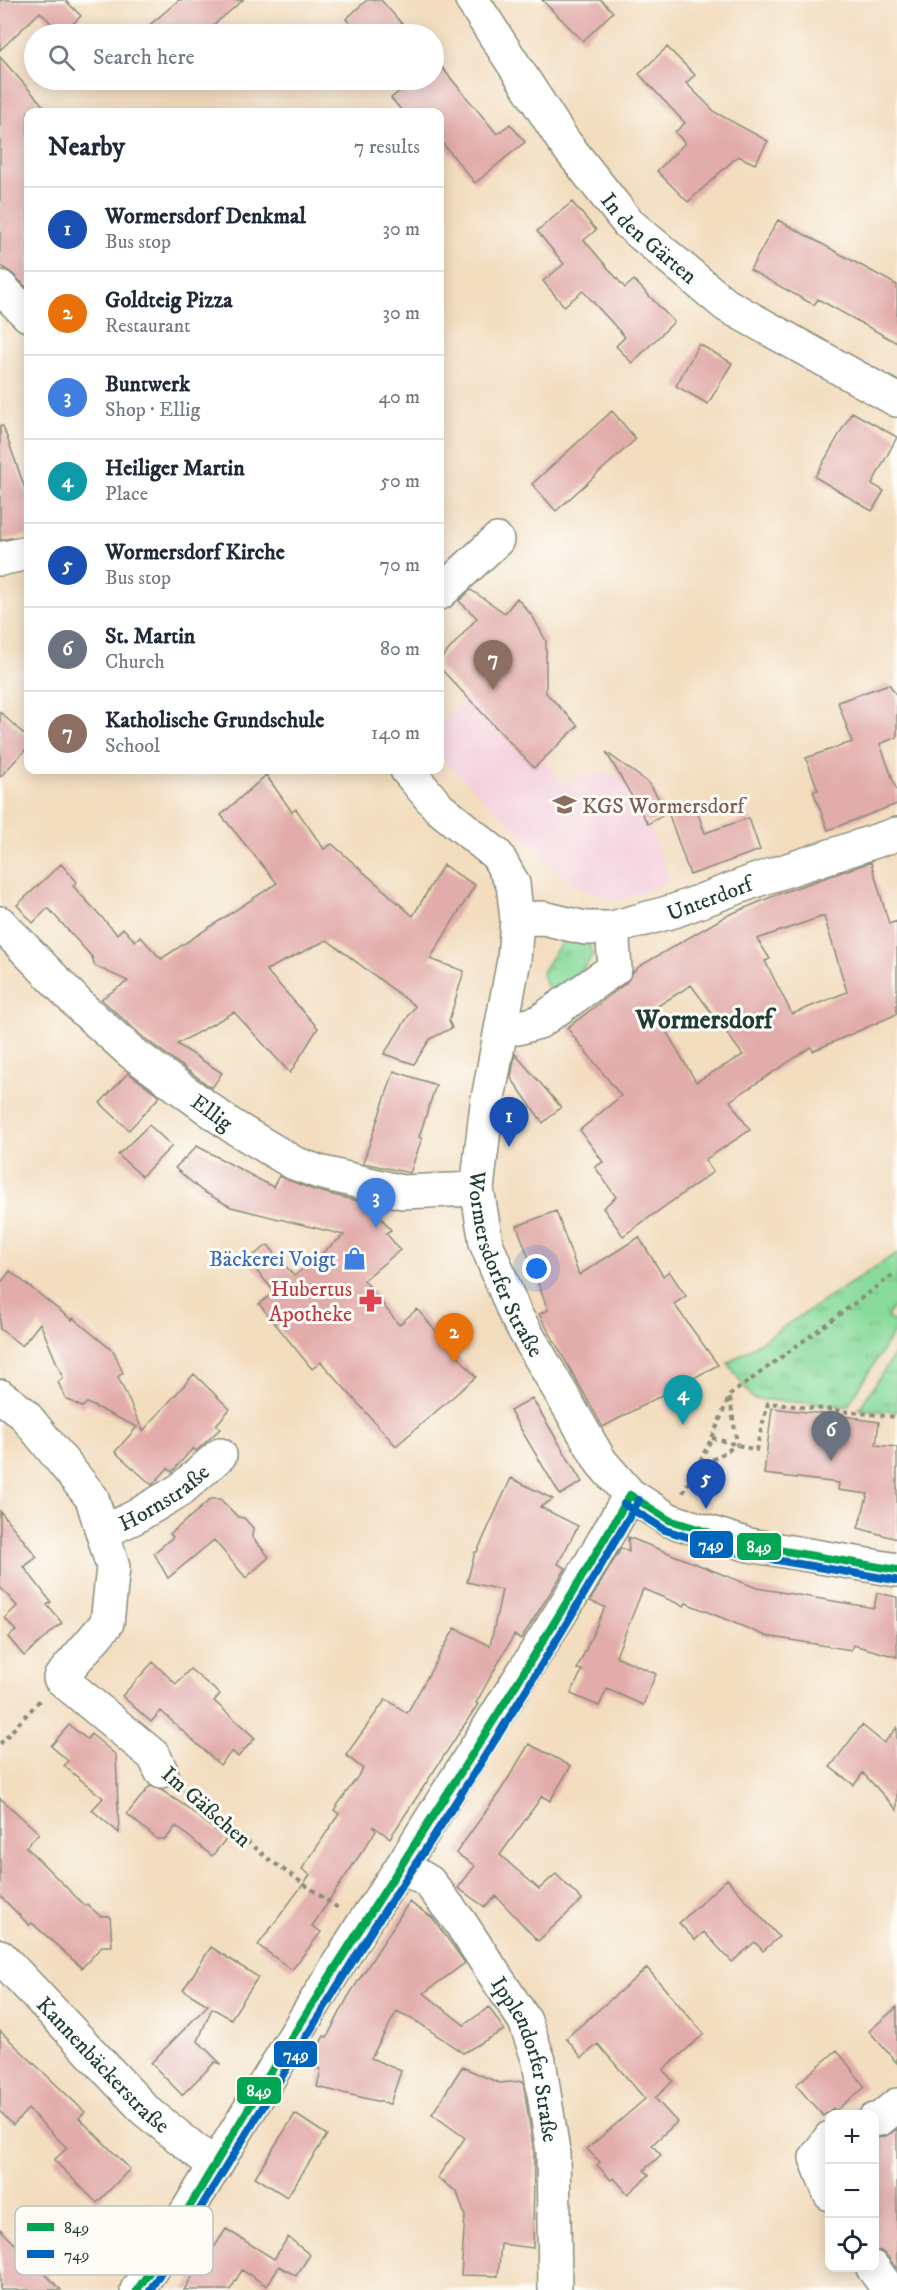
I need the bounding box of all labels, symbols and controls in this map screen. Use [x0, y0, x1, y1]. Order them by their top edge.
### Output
search box [24, 24, 444, 90]
icon: search [45, 41, 78, 74]
text: Search here [93, 44, 195, 71]
text: Nearby [48, 131, 125, 164]
text: 7 results [354, 135, 420, 160]
street label: In den Gärten [594, 188, 703, 290]
text: Wormersdorf Denkmal [105, 203, 306, 230]
text: 1 [64, 217, 71, 242]
text: 30 m [382, 217, 420, 242]
text: Bus stop [105, 230, 171, 255]
text: Goldteig Pizza [105, 287, 233, 314]
text: 2 [63, 301, 72, 326]
text: 30 m [382, 301, 420, 326]
text: Restaurant [105, 314, 190, 339]
text: Buntwerk [105, 371, 190, 398]
text: 3 [64, 385, 71, 410]
text: 40 m [378, 385, 420, 410]
text: Shop · Ellig [105, 398, 200, 423]
text: Heiliger Martin [105, 455, 245, 482]
text: 4 [62, 469, 73, 494]
text: 50 m [380, 469, 420, 494]
text: Place [105, 482, 148, 507]
text: Wormersdorf Kirche [105, 539, 285, 566]
text: 5 [63, 553, 72, 578]
text: 70 m [379, 553, 420, 578]
text: Bus stop [105, 566, 171, 591]
text: St. Martin [105, 623, 195, 650]
text: 6 [62, 637, 73, 662]
text: 80 m [380, 637, 420, 662]
pin: 7 [474, 640, 512, 690]
text: Church [105, 650, 165, 675]
text: Katholische Grundschule [105, 707, 324, 734]
text: 7 [62, 721, 73, 746]
text: 140 m [371, 721, 420, 746]
text: School [105, 734, 160, 759]
school or university icon: KGS Wormersdorf [551, 792, 577, 818]
place label: KGS Wormersdorf [582, 793, 748, 820]
street label: Unterdorf [663, 870, 760, 928]
district label: Wormersdorf [635, 1004, 777, 1037]
street label: Ellig [185, 1089, 238, 1137]
pin: 1 [490, 1098, 528, 1147]
street label: Wormersdorfer Straße [462, 1168, 549, 1362]
pin: 3 [356, 1178, 395, 1228]
shop icon: Bäckerei Voigt [341, 1245, 367, 1271]
place label: Bäckerei Voigt [209, 1246, 336, 1273]
your location [522, 1254, 551, 1283]
place label: Hubertus Apotheke [269, 1276, 352, 1328]
pharmacy icon: Hubertus Apotheke [357, 1288, 383, 1314]
pin: 2 [434, 1314, 474, 1363]
pin: 4 [664, 1376, 702, 1425]
pin: 6 [812, 1412, 850, 1461]
street label: Hornstraße [115, 1459, 215, 1538]
pin: 5 [686, 1460, 726, 1509]
line badge: 749 [689, 1530, 734, 1559]
line badge: 849 [736, 1532, 782, 1561]
text: 749 [698, 1535, 724, 1555]
text: 849 [746, 1537, 772, 1557]
street label: Im Gäßchen [156, 1761, 257, 1854]
street label: Ipplendorfer Straße [484, 1972, 563, 2144]
street label: Kannenbäckerstraße [30, 1991, 175, 2140]
line badge: 749 [273, 2040, 318, 2068]
text: 749 [283, 2045, 309, 2065]
line badge: 849 [236, 2076, 282, 2105]
text: 849 [246, 2081, 272, 2101]
map controls [825, 2110, 879, 2272]
button: + [825, 2110, 879, 2164]
button: − [825, 2164, 879, 2218]
legend [15, 2206, 213, 2275]
text: 849 [64, 2218, 89, 2238]
button: locate [825, 2218, 879, 2272]
text: 749 [64, 2245, 89, 2265]

